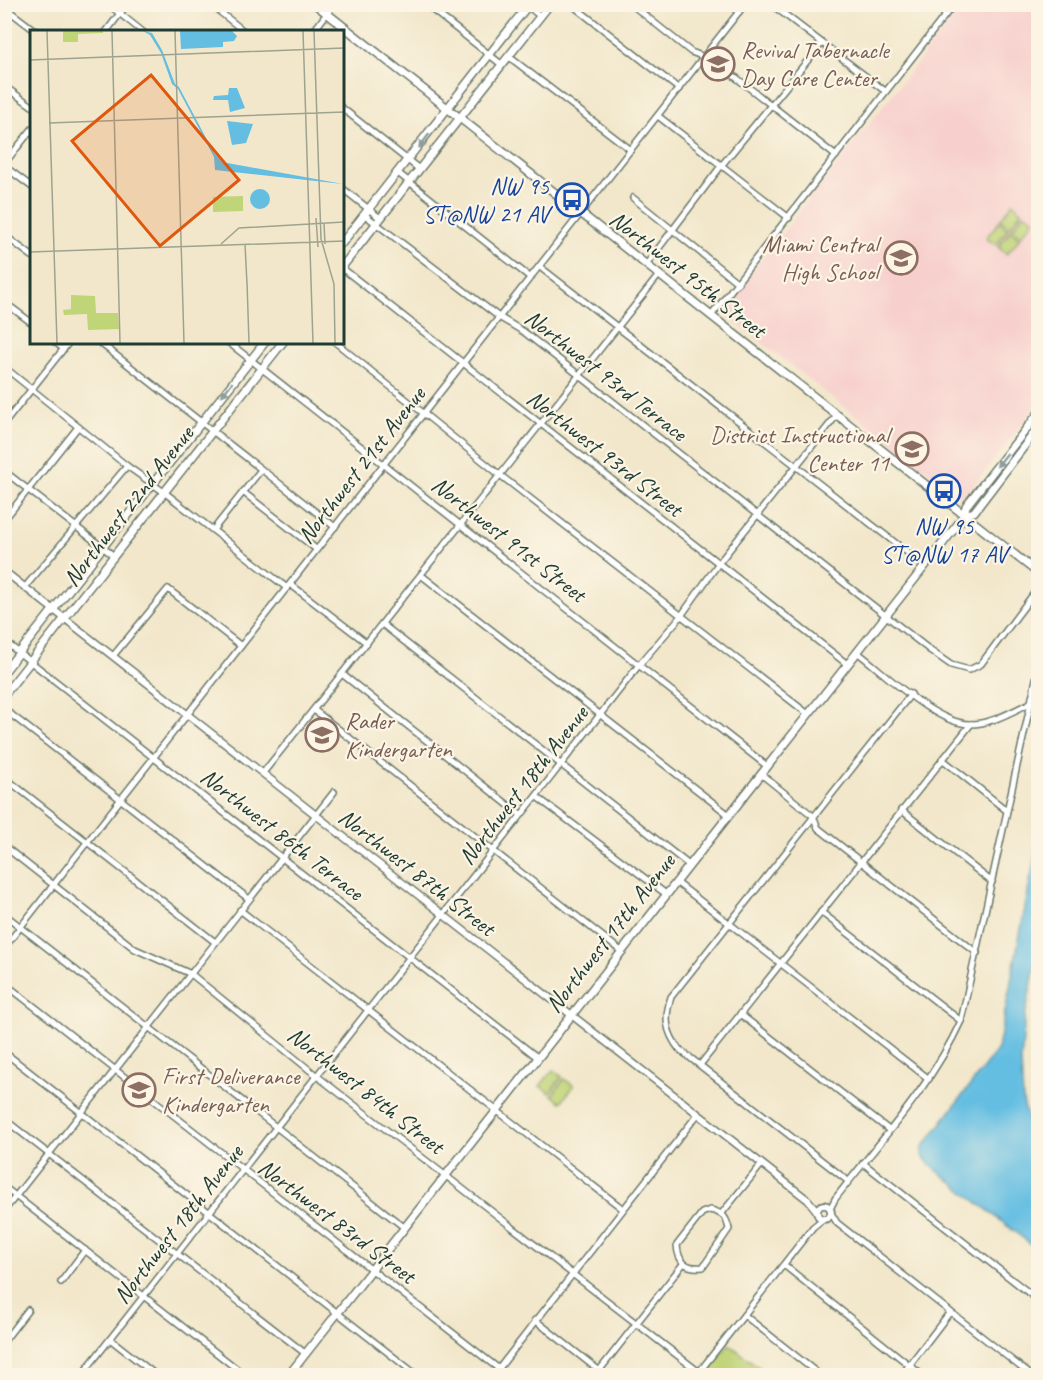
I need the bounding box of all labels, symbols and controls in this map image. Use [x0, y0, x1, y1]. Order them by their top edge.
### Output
inset map [30, 30, 344, 344]
place label: Revival Tabernacle Day Care Center [741, 35, 891, 93]
school or university icon: Revival Tabernacle Day Care Center [700, 46, 736, 82]
one-way arrow [417, 133, 430, 149]
place label: NW 95 ST@NW 21 AV [423, 171, 553, 229]
bus stop icon: NW 95 ST@NW 21 AV [554, 182, 590, 218]
street label: Northwest 95th Street [604, 204, 774, 346]
place label: Miami Central High School [762, 229, 882, 287]
school or university icon: Miami Central High School [883, 240, 919, 276]
street label: Northwest 93rd Terrace [519, 302, 695, 449]
street label: Northwest 21st Avenue [290, 379, 433, 550]
one-way arrow [220, 381, 233, 397]
street label: Northwest 93rd Street [521, 383, 691, 524]
street label: Northwest 22nd Avenue [56, 418, 201, 592]
place label: District Instructional Center 11 [710, 420, 893, 478]
school or university icon: District Instructional Center 11 [894, 431, 930, 467]
one-way arrow [997, 452, 1009, 467]
street label: Northwest 91st Street [426, 469, 594, 610]
bus stop icon: NW 95 ST@NW 17 AV [926, 473, 962, 509]
place label: NW 95 ST@NW 17 AV [881, 511, 1011, 569]
street label: Northwest 18th Avenue [451, 698, 596, 871]
place label: Rader Kindergarten [345, 706, 453, 764]
school or university icon: Rader Kindergarten [304, 717, 340, 753]
street label: Northwest 86th Terrace [195, 761, 371, 908]
street label: Northwest 87th Street [333, 802, 503, 944]
street label: Northwest 17th Avenue [538, 846, 683, 1019]
street label: Northwest 84th Street [282, 1020, 452, 1162]
place label: First Deliverance Kindergarten [162, 1061, 302, 1119]
school or university icon: First Deliverance Kindergarten [121, 1072, 157, 1108]
street label: Northwest 18th Avenue [106, 1137, 251, 1310]
street label: Northwest 83rd Street [252, 1152, 423, 1291]

